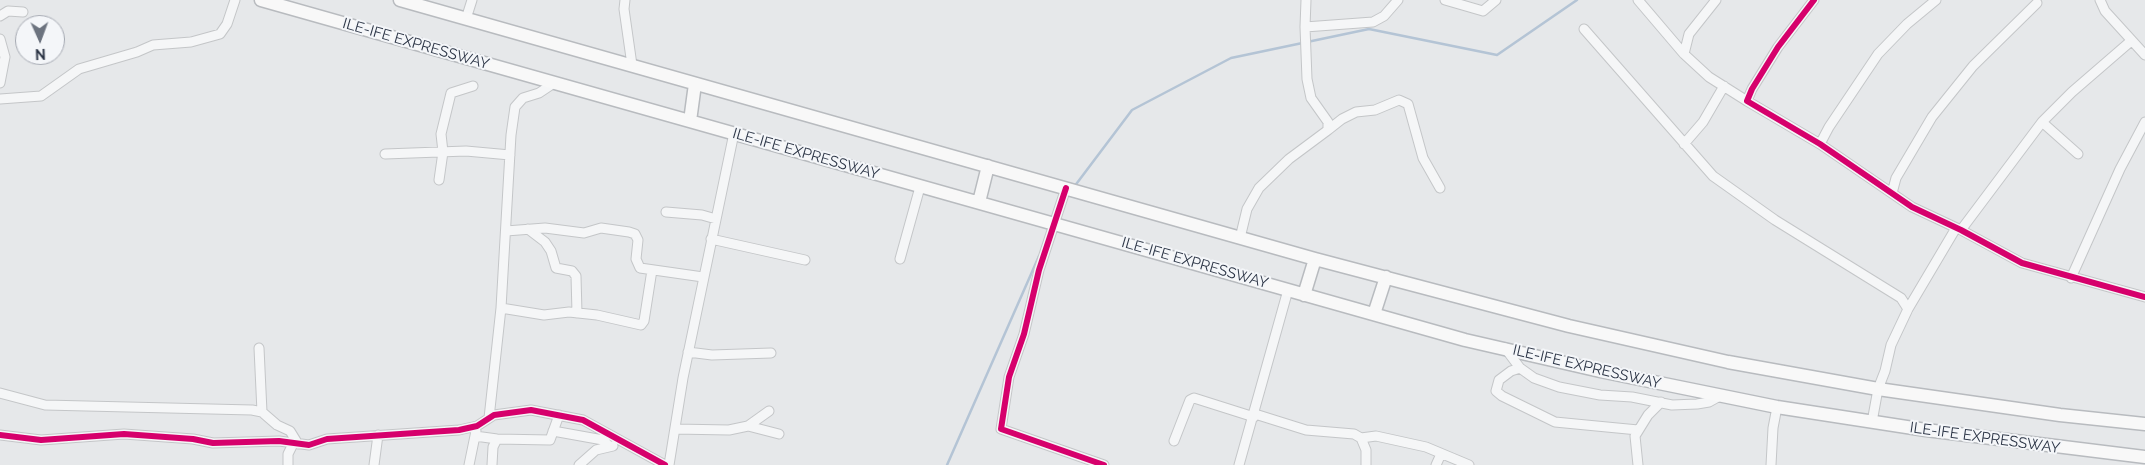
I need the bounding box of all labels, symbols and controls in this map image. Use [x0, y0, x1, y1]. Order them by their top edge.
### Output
street label: ILE-IFE EXPRESSWAY [341, 14, 491, 74]
north arrow [15, 15, 65, 65]
text: N [35, 46, 46, 62]
street label: ILE-IFE EXPRESSWAY [731, 124, 881, 184]
street label: ILE-IFE EXPRESSWAY [1120, 233, 1270, 293]
street label: ILE-IFE EXPRESSWAY [1511, 341, 1663, 393]
street label: ILE-IFE EXPRESSWAY [1909, 419, 2061, 457]

